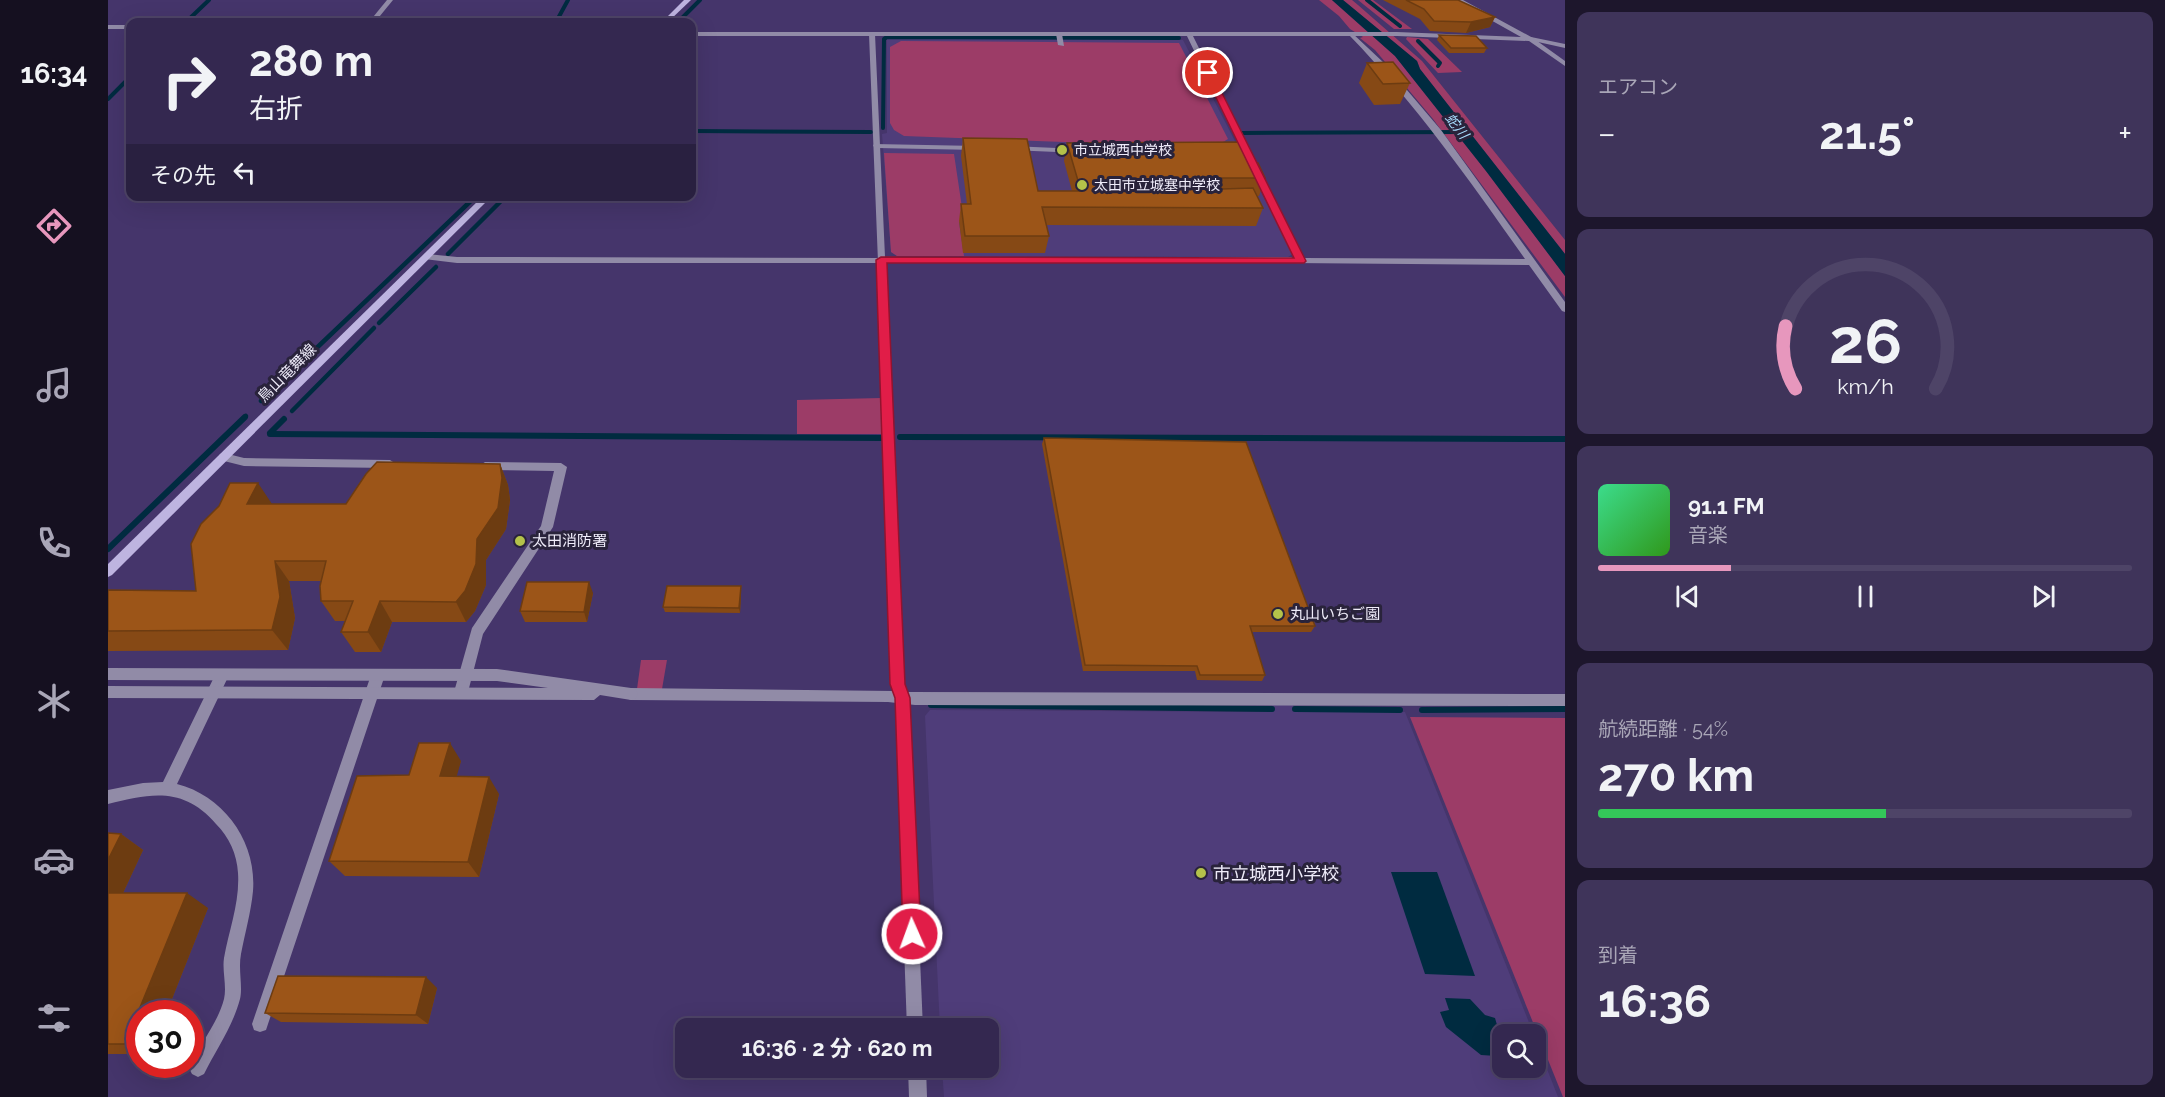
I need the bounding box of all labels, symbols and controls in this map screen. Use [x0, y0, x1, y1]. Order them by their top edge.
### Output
text: 280 m [249, 37, 373, 86]
icon: right [150, 42, 228, 120]
pin [1182, 47, 1233, 98]
icon: arrive [1191, 56, 1224, 89]
text: 16:34 [21, 58, 87, 89]
text: エアコン [1598, 75, 1678, 99]
text: 右折 [249, 93, 303, 124]
text: 21.5° [1819, 107, 1915, 160]
water label: 蛇川 [1442, 110, 1473, 144]
text: − [1598, 114, 1616, 153]
text: + [2118, 114, 2132, 153]
place label: 市立城西中学校 [1074, 142, 1172, 158]
marker: 市立城西中学校 [1055, 143, 1069, 157]
icon: left [228, 156, 261, 189]
text: その先 [150, 162, 216, 188]
place label: 太田市立城塞中学校 [1094, 177, 1220, 193]
marker: 太田市立城塞中学校 [1075, 178, 1089, 192]
icon: directions [33, 205, 75, 247]
text: 26 [1828, 304, 1902, 378]
street label: 鳥山竜舞線 [254, 340, 320, 406]
icon: music [33, 364, 75, 406]
text: km/h [1837, 374, 1893, 399]
text: 91.1 FM [1688, 493, 1765, 519]
icon: phone [33, 522, 75, 564]
text: 音楽 [1688, 523, 1728, 547]
place label: 太田消防署 [532, 532, 607, 550]
marker: 太田消防署 [513, 534, 527, 548]
icon: previous [1671, 580, 1704, 613]
icon: pause [1849, 580, 1882, 613]
icon: next [2027, 580, 2060, 613]
place label: 丸山いちご園 [1290, 605, 1380, 623]
marker: 丸山いちご園 [1271, 607, 1285, 621]
icon: climate [33, 680, 75, 722]
text: 航続距離 · 54% [1598, 717, 1728, 741]
text: 270 km [1598, 749, 1754, 802]
icon: car [33, 839, 75, 881]
place label: 市立城西小学校 [1213, 863, 1339, 884]
marker: 市立城西小学校 [1194, 866, 1208, 880]
position arrow [880, 902, 944, 966]
text: 到着 [1598, 943, 1638, 967]
text: 16:36 [1598, 975, 1711, 1028]
icon: filters [33, 997, 75, 1039]
speed limit sign: 30 [126, 1000, 204, 1078]
map controls [1492, 1024, 1546, 1078]
button: search [1492, 1024, 1546, 1078]
text: 16:36 · 2 分 · 620 m [741, 1035, 933, 1061]

